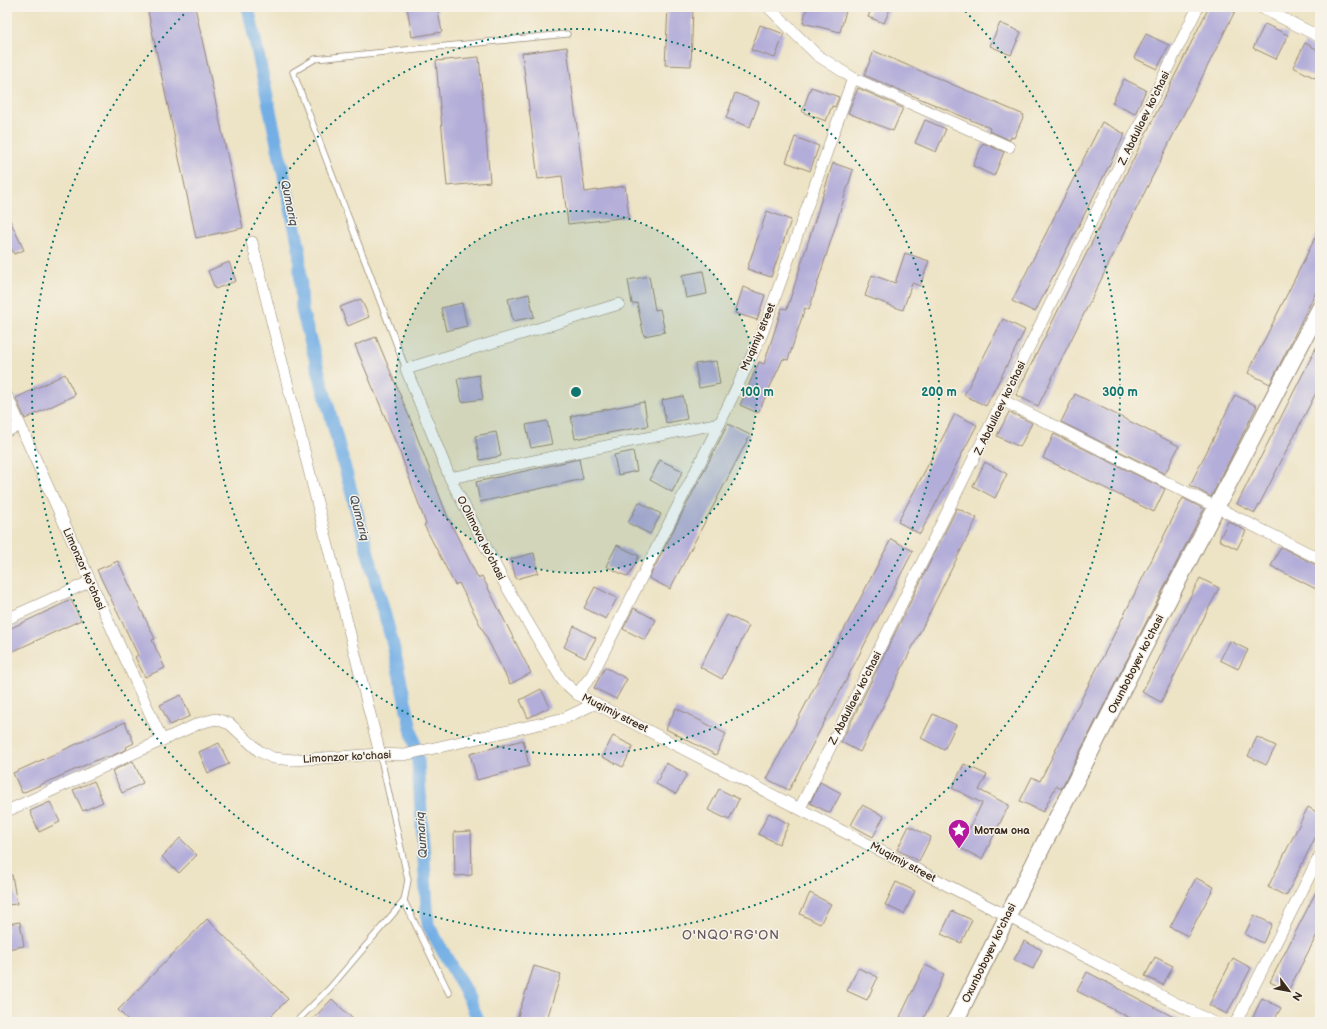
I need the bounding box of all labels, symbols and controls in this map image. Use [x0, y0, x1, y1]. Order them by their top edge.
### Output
street label: Z. Abdullaev ko'chasi [1115, 69, 1172, 168]
water label: Qumariq [277, 179, 301, 227]
street label: Muqimiy street [738, 301, 778, 373]
street label: Z. Abdullaev ko'chasi [971, 359, 1028, 458]
centre of rings [569, 385, 583, 399]
text: 100 m [740, 385, 774, 400]
text: 200 m [921, 385, 957, 400]
text: 300 m [1102, 385, 1138, 400]
water label: Qumariq [346, 493, 372, 543]
street label: O.Olimova ko'chasi [454, 494, 508, 582]
street label: Limonzor ko'chasi [60, 526, 108, 612]
street label: Oxunboboyev ko'chasi [1105, 612, 1167, 716]
street label: Z. Abdullaev ko'chasi [825, 649, 884, 748]
street label: Muqimiy street [580, 691, 651, 736]
street label: Limonzor ko'chasi [302, 748, 392, 766]
water label: Qumariq [413, 811, 431, 859]
place icon: Мотам она [946, 817, 972, 850]
place label: Мотам она [974, 824, 1030, 837]
street label: Muqimiy street [868, 839, 939, 885]
street label: Oxunboboyev ko'chasi [959, 901, 1019, 1005]
district label: O'NQO'RG'ON [682, 927, 780, 943]
north arrow [1269, 971, 1309, 1011]
text: N [1289, 989, 1305, 1003]

